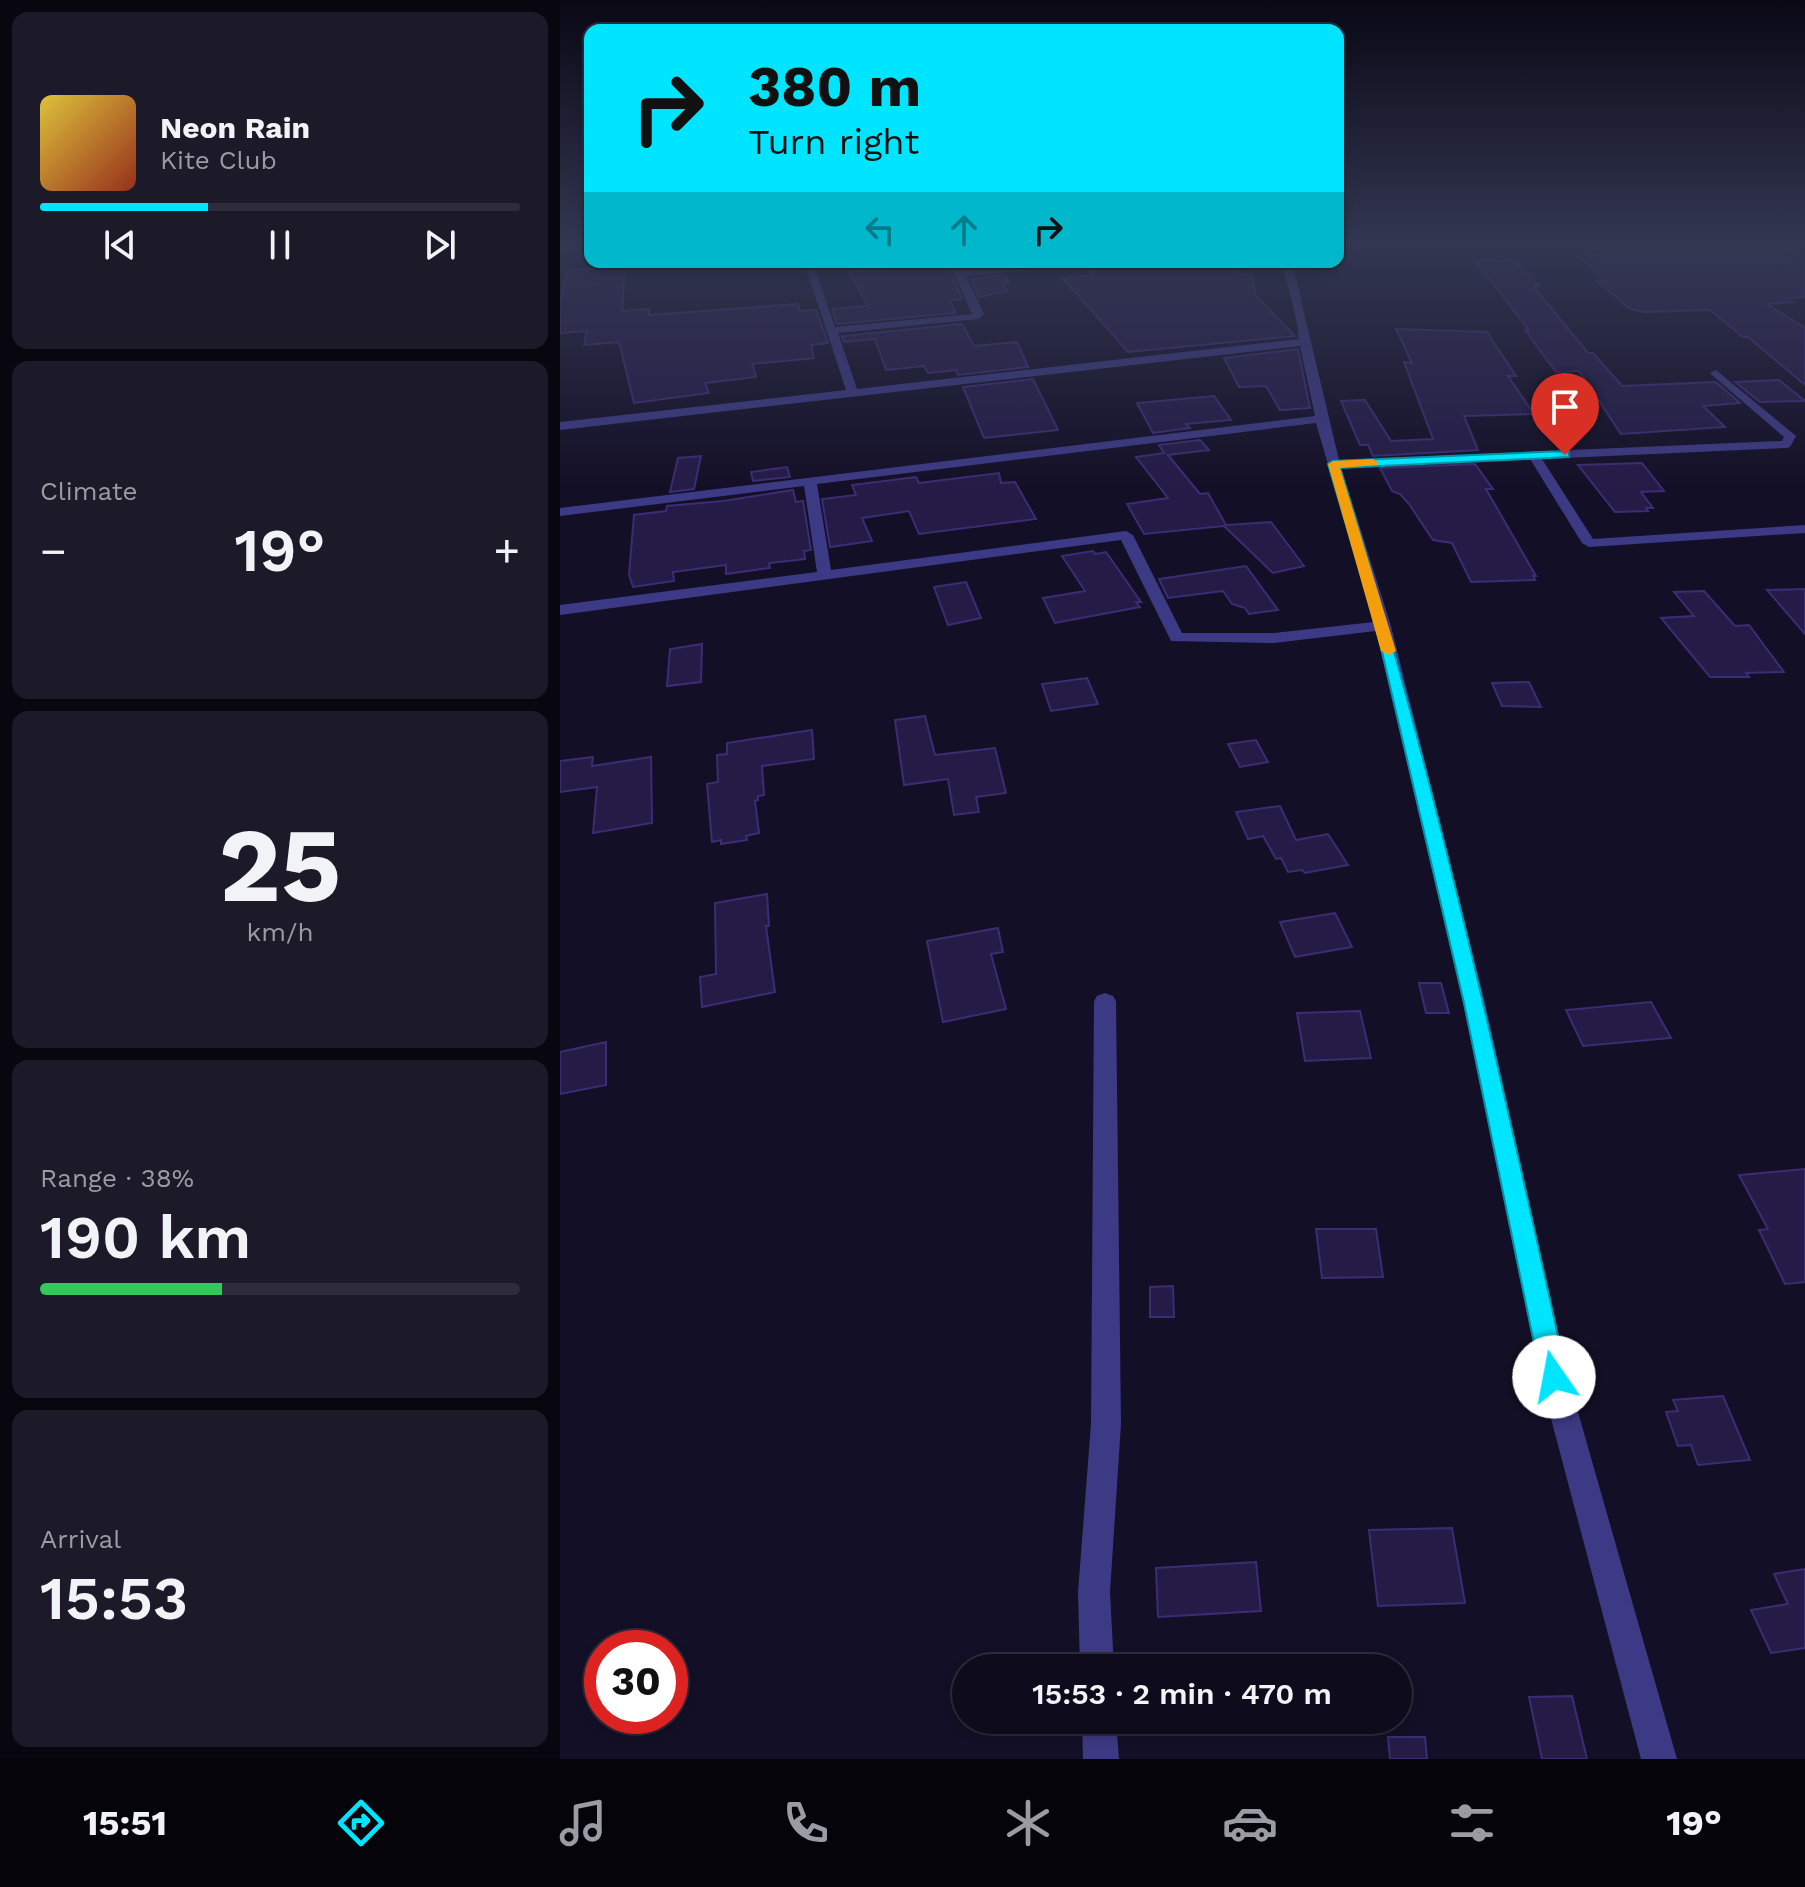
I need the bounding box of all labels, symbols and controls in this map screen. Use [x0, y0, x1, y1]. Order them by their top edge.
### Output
text: 380 m [748, 54, 921, 120]
icon: right [616, 56, 720, 160]
text: Neon Rain [160, 110, 310, 145]
text: Turn right [748, 121, 919, 163]
text: Kite Club [160, 145, 277, 175]
icon: left [858, 208, 902, 252]
icon: ahead [942, 208, 986, 252]
icon: right [1026, 208, 1070, 252]
icon: previous [98, 223, 142, 267]
icon: pause [258, 223, 302, 267]
icon: next [418, 223, 462, 267]
pin [1531, 373, 1599, 455]
icon: arrive [1543, 385, 1587, 429]
text: Climate [40, 476, 138, 506]
text: 19° [235, 515, 325, 586]
text: − [40, 525, 67, 577]
text: + [493, 525, 520, 577]
text: 25 [219, 804, 341, 926]
text: km/h [247, 917, 313, 947]
text: Range · 38% [40, 1163, 194, 1193]
text: 190 km [40, 1202, 251, 1273]
position arrow [1512, 1335, 1596, 1419]
text: Arrival [40, 1524, 121, 1554]
text: 15:53 [40, 1563, 188, 1634]
speed limit sign: 30 [584, 1630, 688, 1734]
text: 15:53 · 2 min · 470 m [1032, 1676, 1332, 1711]
icon: directions [333, 1795, 389, 1851]
icon: music [555, 1795, 611, 1851]
icon: phone [778, 1795, 834, 1851]
icon: climate [1000, 1795, 1056, 1851]
icon: car [1222, 1795, 1278, 1851]
icon: filters [1444, 1795, 1500, 1851]
text: 15:51 [83, 1802, 167, 1844]
text: 19° [1666, 1802, 1722, 1844]

